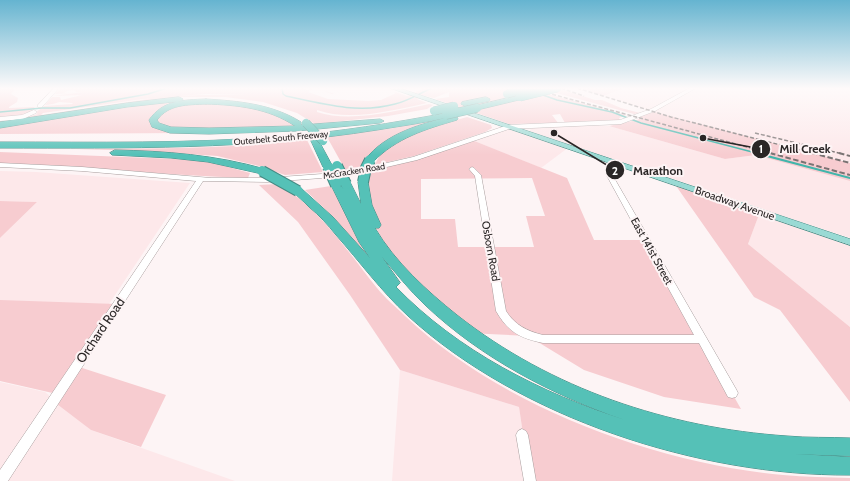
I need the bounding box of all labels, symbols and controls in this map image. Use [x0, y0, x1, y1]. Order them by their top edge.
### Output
street label: Outerbelt South Freeway [233, 128, 329, 147]
callout: Mill Creek [751, 137, 839, 161]
text: 1 [759, 141, 763, 156]
text: Mill Creek [779, 141, 831, 156]
callout: Marathon [605, 158, 691, 182]
street label: McCracken Road [322, 160, 386, 181]
text: 2 [612, 163, 618, 178]
text: Marathon [633, 163, 683, 178]
street label: Broadway Avenue [693, 183, 777, 223]
street label: East 141st Street [628, 215, 676, 287]
street label: Osborn Road [479, 220, 503, 282]
street label: Orchard Road [72, 294, 128, 366]

